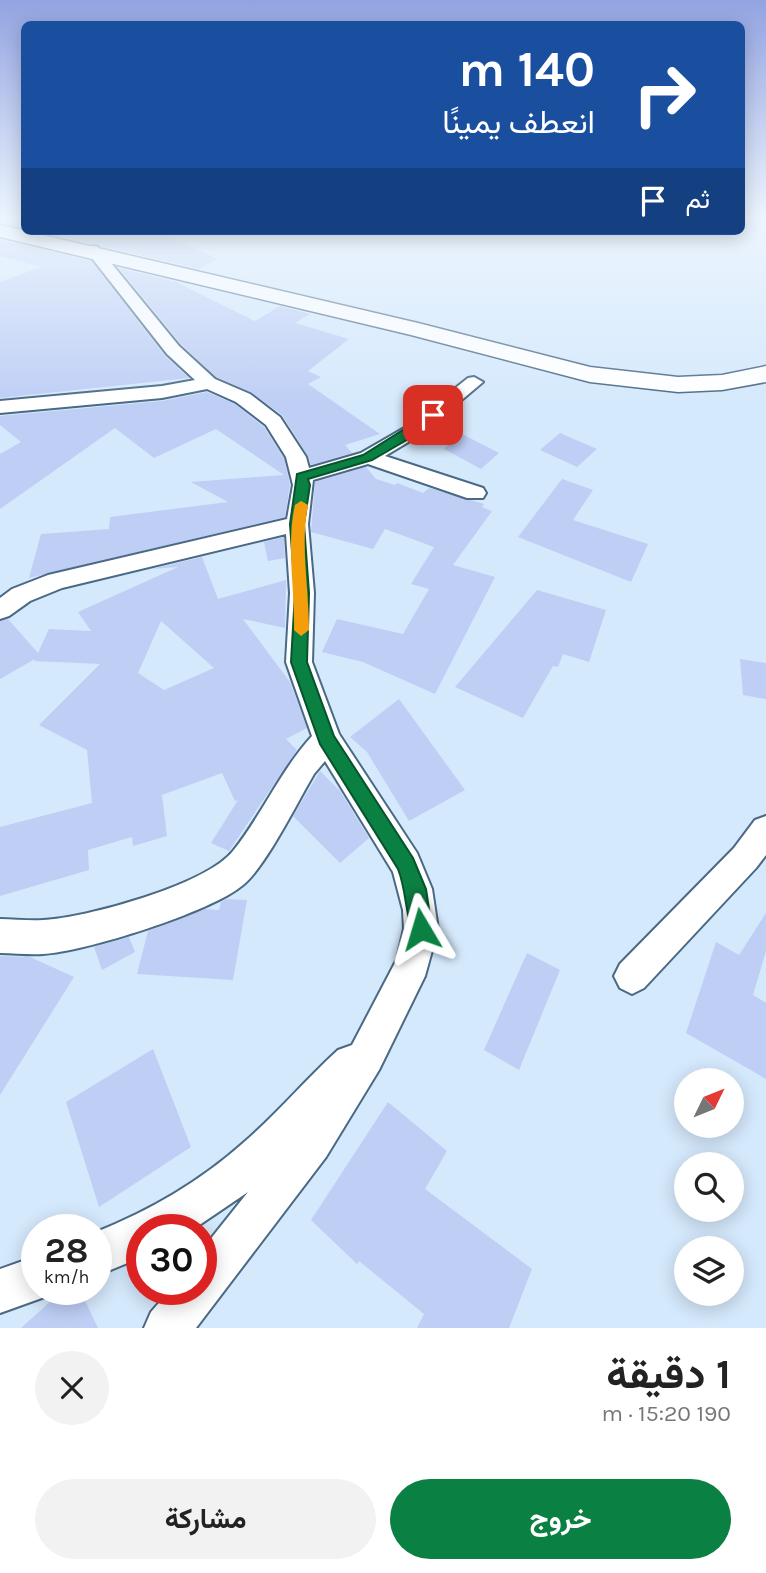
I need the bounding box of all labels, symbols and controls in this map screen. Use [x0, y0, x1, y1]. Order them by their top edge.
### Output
text: 140 m [458, 41, 595, 98]
icon: right [619, 49, 710, 140]
text: انعطف يمينًا [442, 104, 595, 141]
icon: arrive [634, 182, 672, 220]
text: ثم [686, 184, 710, 215]
pin [403, 385, 463, 445]
icon: arrive [414, 396, 452, 434]
position arrow [384, 892, 458, 966]
north arrow [674, 1068, 744, 1138]
map controls [674, 1068, 744, 1306]
button: search [674, 1152, 744, 1222]
speed limit sign: 30 [126, 1214, 217, 1305]
text: 28 [45, 1230, 88, 1271]
button: layers [674, 1236, 744, 1306]
text: km/h [44, 1266, 89, 1288]
text: 1 دقيقة [606, 1349, 731, 1399]
button: close [35, 1351, 109, 1425]
text: 190 m · 15:20 [602, 1400, 731, 1427]
button: مشاركة [35, 1479, 376, 1559]
button: خروج [390, 1479, 731, 1559]

